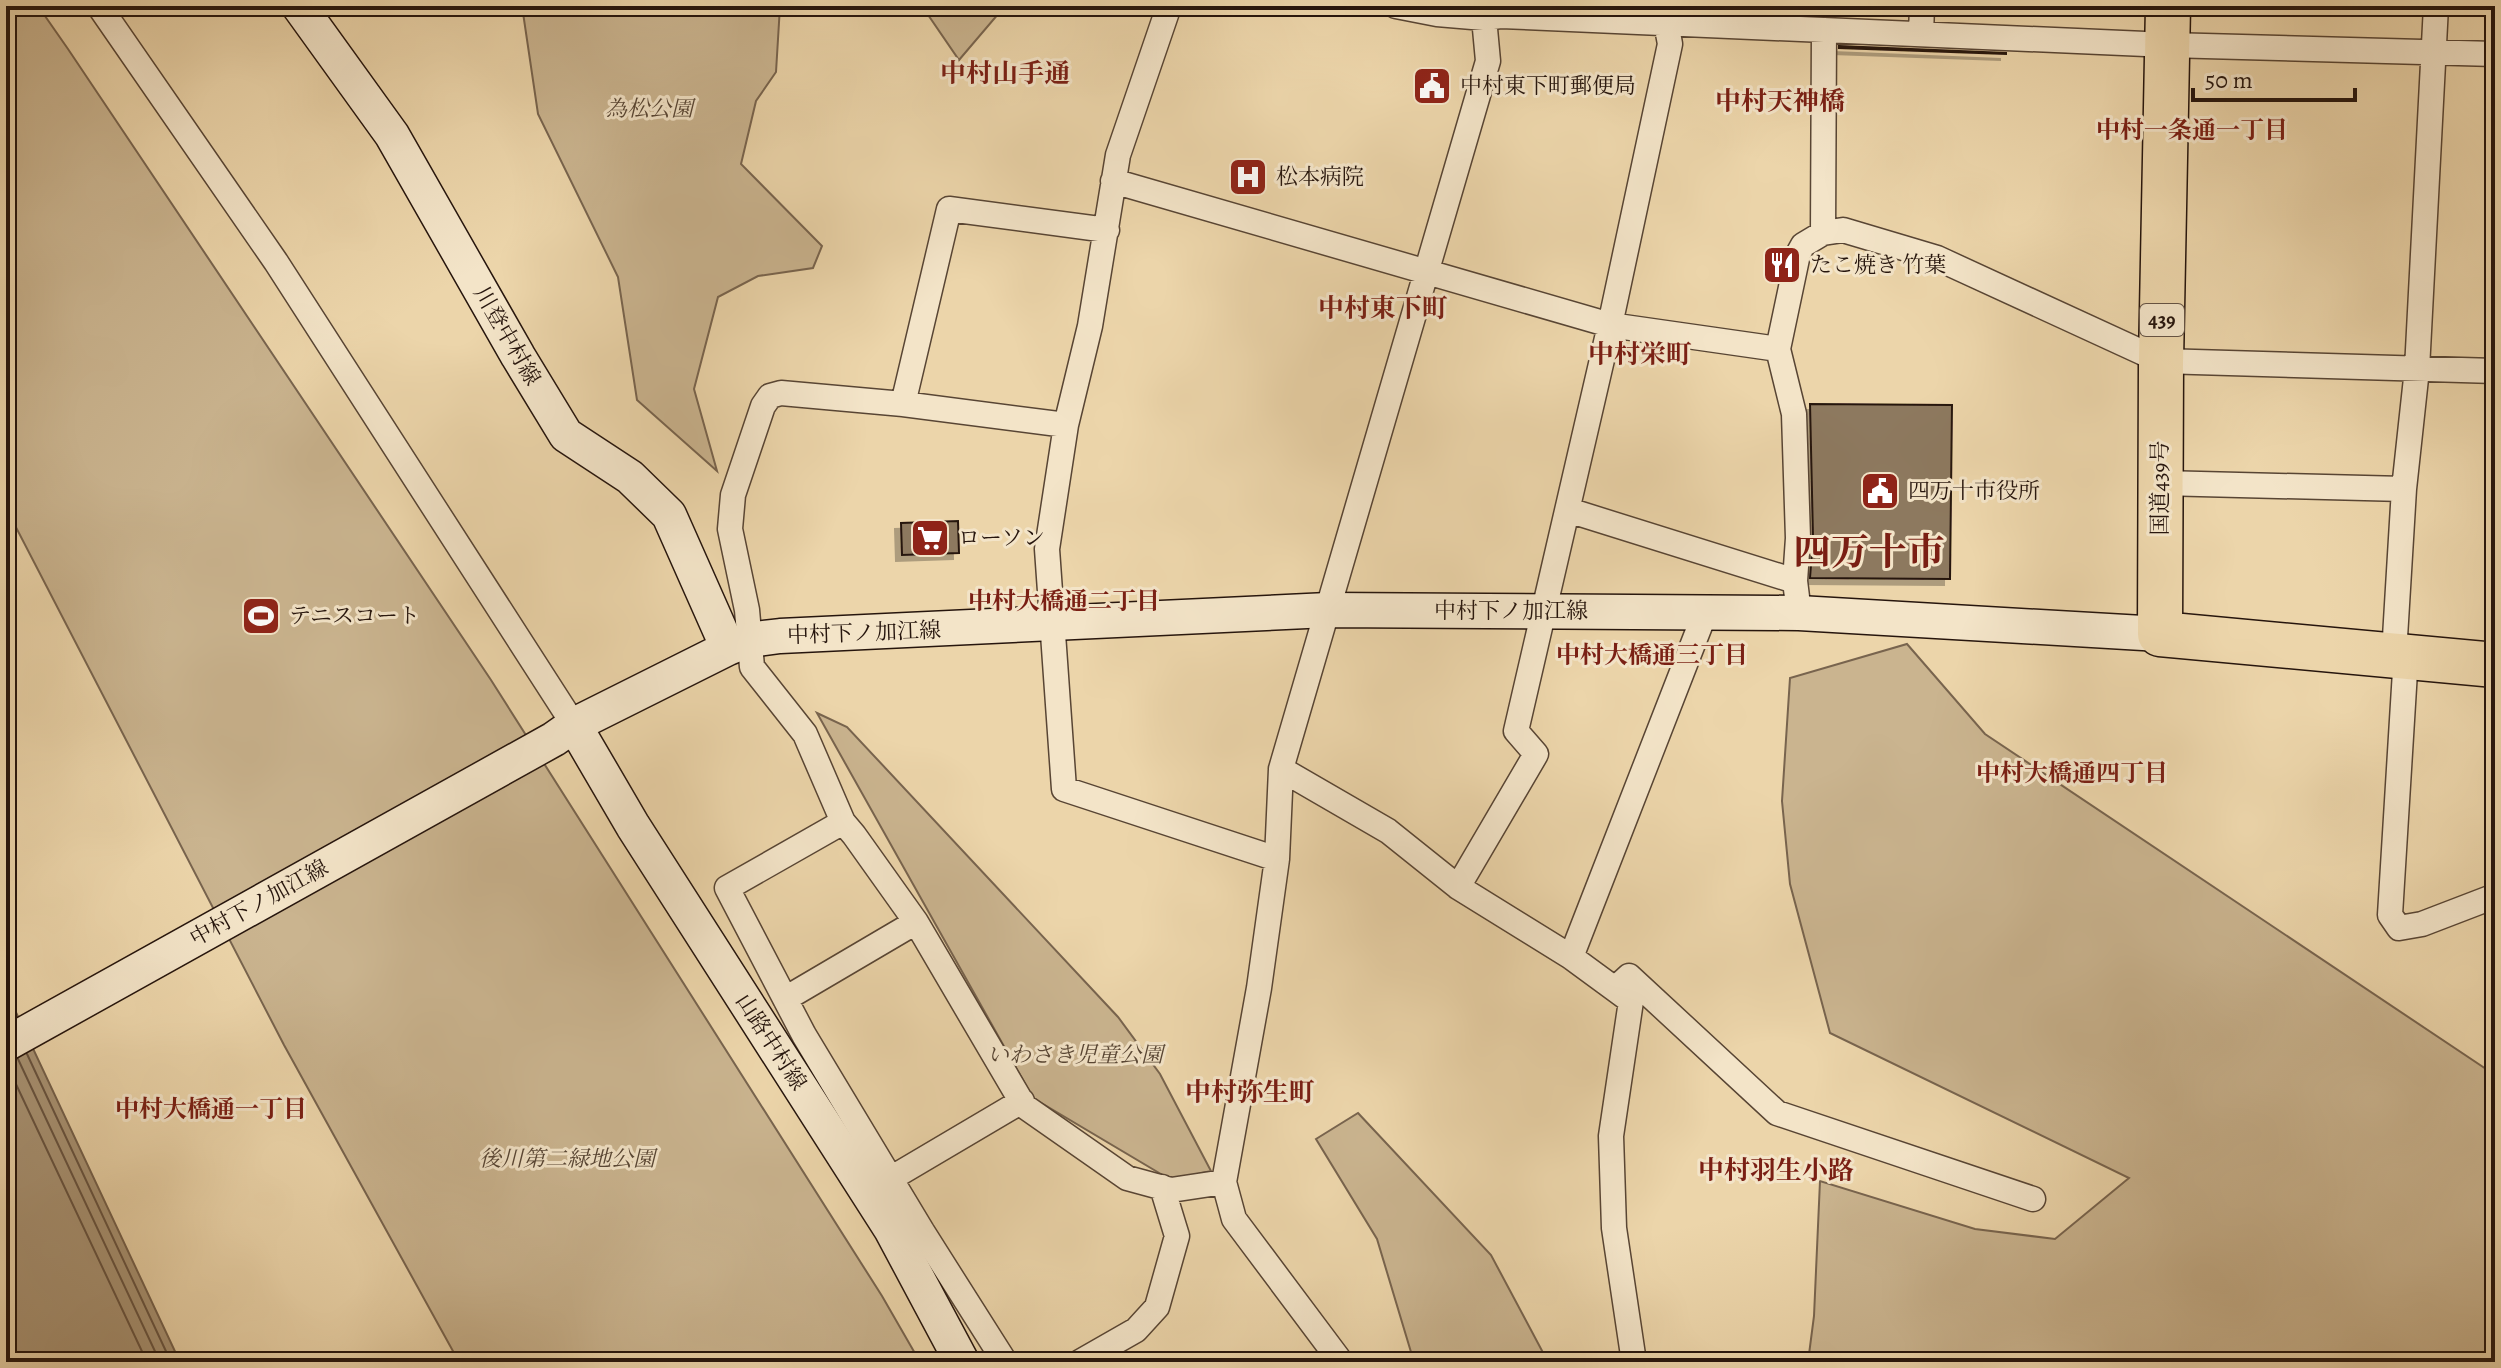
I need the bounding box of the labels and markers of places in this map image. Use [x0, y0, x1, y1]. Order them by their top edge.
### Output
public building icon: 中村東下町郵便局 [1411, 65, 1453, 107]
place label: 中村東下町郵便局 [1460, 71, 1636, 101]
hospital icon: 松本病院 [1227, 156, 1269, 198]
place label: 松本病院 [1276, 162, 1364, 192]
restaurant icon: たこ焼き 竹葉 [1761, 244, 1803, 286]
place label: たこ焼き 竹葉 [1810, 250, 1946, 280]
public building icon: 四万十市役所 [1859, 470, 1901, 512]
place label: 四万十市役所 [1908, 476, 2040, 506]
supermarket icon: ローソン [909, 517, 951, 559]
place label: ローソン [958, 523, 1045, 553]
sports icon: テニスコート [240, 595, 282, 637]
place label: テニスコート [289, 601, 420, 631]

